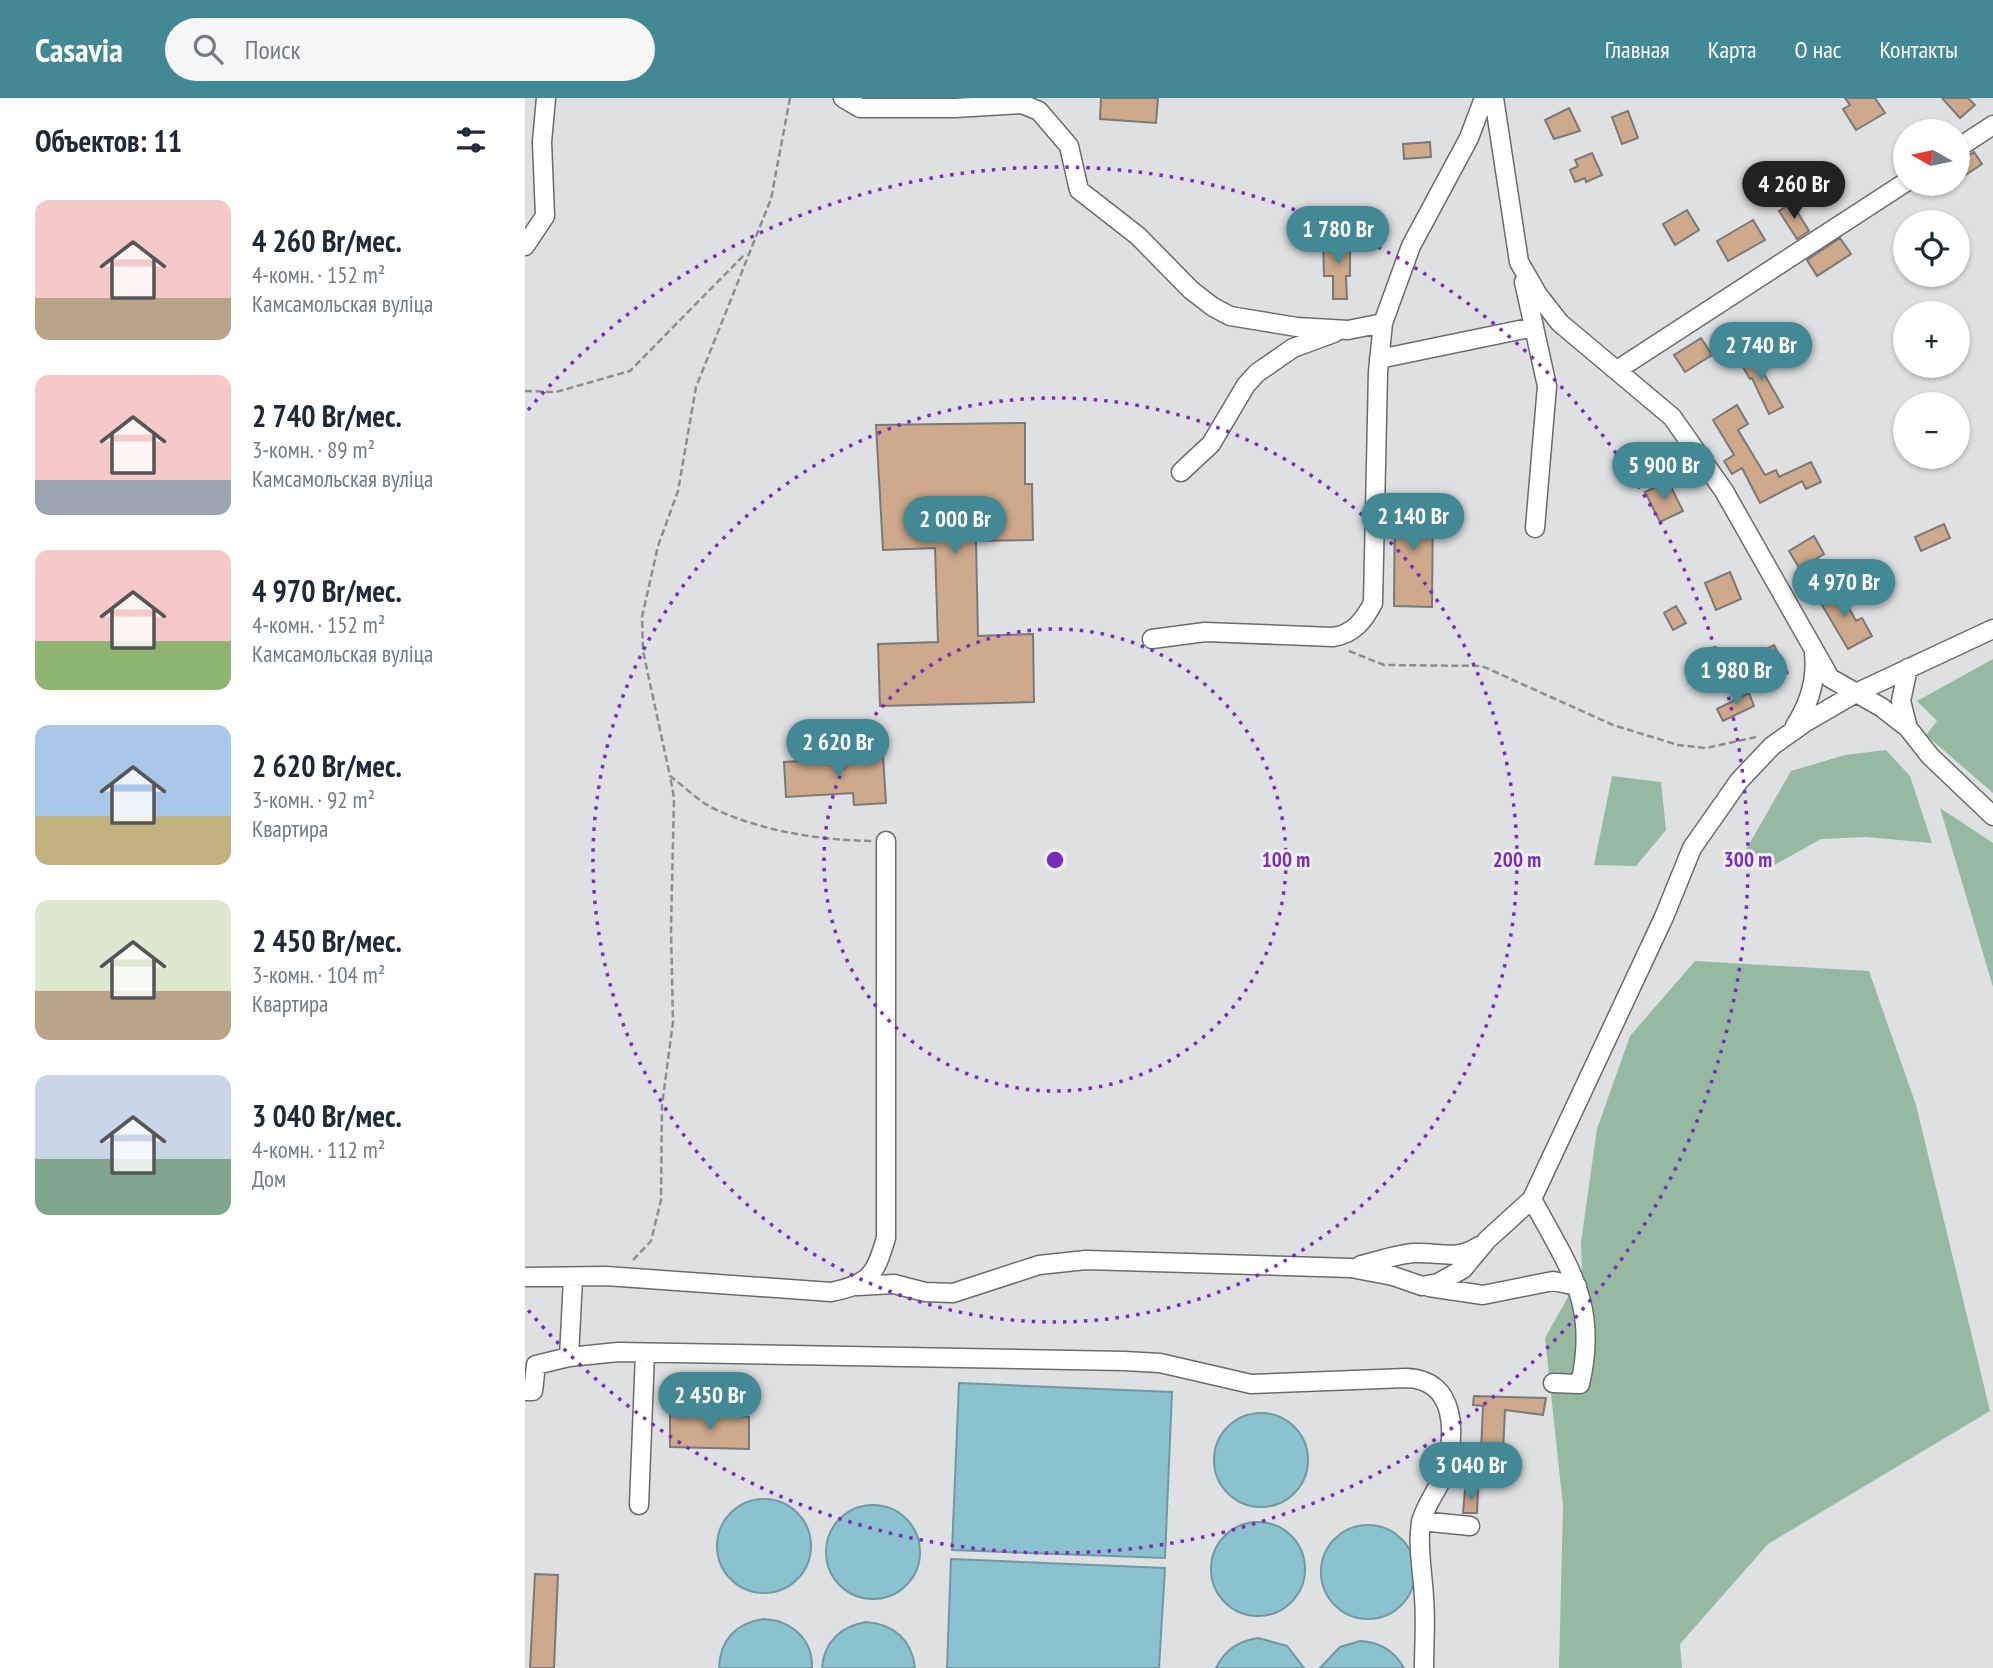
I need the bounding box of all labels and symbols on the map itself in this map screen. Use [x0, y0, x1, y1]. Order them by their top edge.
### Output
north arrow [1893, 119, 1971, 196]
pin: 4 260 Br [1722, 162, 1866, 221]
pin: 1 780 Br [1266, 206, 1410, 266]
pin: 2 740 Br [1689, 322, 1833, 382]
pin: 5 900 Br [1592, 442, 1736, 502]
pin: 2 140 Br [1341, 494, 1485, 553]
pin: 2 000 Br [883, 496, 1027, 556]
pin: 4 970 Br [1772, 560, 1916, 619]
pin: 1 980 Br [1664, 648, 1808, 707]
pin: 2 620 Br [766, 720, 910, 779]
text: 100 m [1262, 846, 1310, 873]
text: 200 m [1493, 846, 1541, 873]
text: 300 m [1724, 846, 1772, 873]
centre of rings [1043, 848, 1067, 872]
pin: 2 450 Br [638, 1372, 782, 1432]
pin: 3 040 Br [1399, 1442, 1543, 1502]

